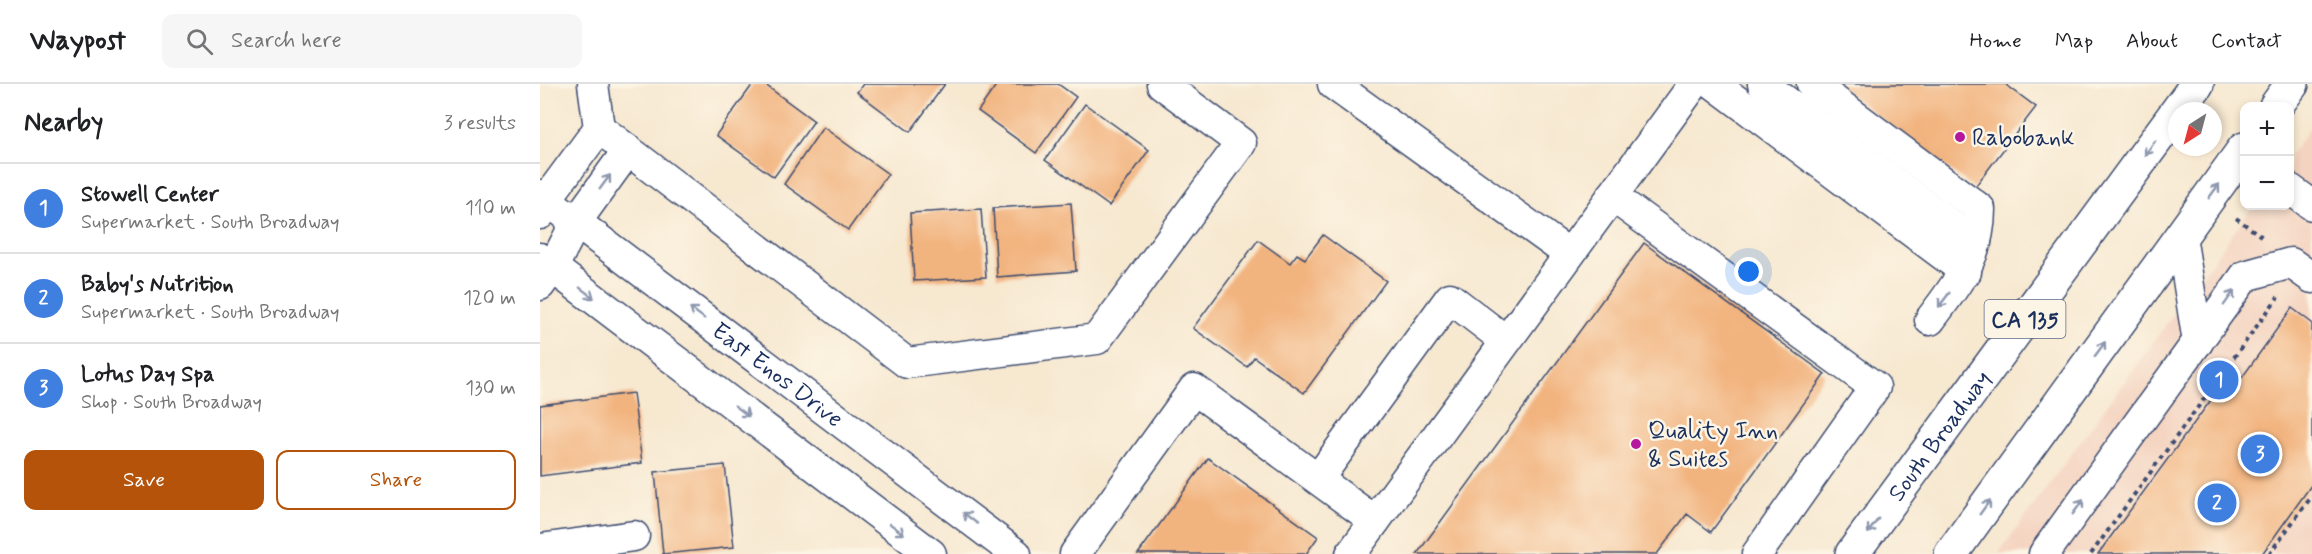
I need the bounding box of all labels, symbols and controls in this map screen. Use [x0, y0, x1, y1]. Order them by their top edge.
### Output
search box [162, 14, 582, 68]
text: Waypost [30, 23, 126, 60]
icon: search [183, 25, 216, 58]
text: Search here [231, 27, 342, 55]
text: Home [1970, 27, 2022, 55]
text: Map [2055, 27, 2093, 55]
text: About [2126, 27, 2178, 55]
text: Contact [2211, 27, 2282, 55]
north arrow [2168, 102, 2222, 156]
map controls [2240, 102, 2294, 210]
button: + [2240, 102, 2294, 156]
text: Nearby [24, 106, 103, 140]
text: 3 results [444, 110, 516, 137]
place label: Rabobank [1972, 123, 2075, 154]
marker: Rabobank [1953, 130, 1967, 144]
one-way arrow [2144, 140, 2156, 156]
button: − [2240, 156, 2294, 210]
one-way arrow [599, 174, 611, 190]
text: Stowell Center [81, 181, 219, 209]
one-way arrow [2208, 184, 2220, 200]
text: 1 [39, 195, 48, 222]
text: 110 m [465, 195, 516, 222]
text: Supermarket · South Broadway [81, 209, 339, 236]
your location [1734, 257, 1763, 286]
text: Baby's Nutrition [81, 271, 234, 299]
text: 2 [39, 285, 48, 312]
text: 120 m [463, 285, 516, 312]
one-way arrow [578, 287, 594, 299]
one-way arrow [2223, 290, 2235, 306]
one-way arrow [1938, 292, 1951, 308]
text: Supermarket · South Broadway [81, 299, 339, 326]
road number: CA 135 [1984, 300, 2066, 338]
one-way arrow [689, 306, 705, 319]
street label: East Enos Drive [705, 316, 849, 435]
one-way arrow [2093, 341, 2106, 357]
pin: 1 [2200, 358, 2238, 402]
text: Lotus Day Spa [81, 361, 214, 389]
street label: South Broadway [1882, 365, 1998, 508]
text: 3 [39, 375, 48, 402]
text: 130 m [465, 375, 516, 402]
text: Shop · South Broadway [81, 389, 262, 416]
one-way arrow [734, 404, 750, 417]
place label: Quality Inn & Suites [1648, 416, 1778, 475]
pin: 3 [2240, 432, 2280, 476]
marker: Quality Inn & Suites [1629, 437, 1643, 451]
button: Save [24, 450, 264, 510]
button: Share [276, 450, 516, 510]
pin: 2 [2198, 480, 2236, 526]
one-way arrow [1979, 499, 1991, 515]
one-way arrow [2072, 499, 2084, 515]
one-way arrow [962, 512, 978, 525]
one-way arrow [1867, 517, 1879, 533]
one-way arrow [889, 522, 905, 535]

